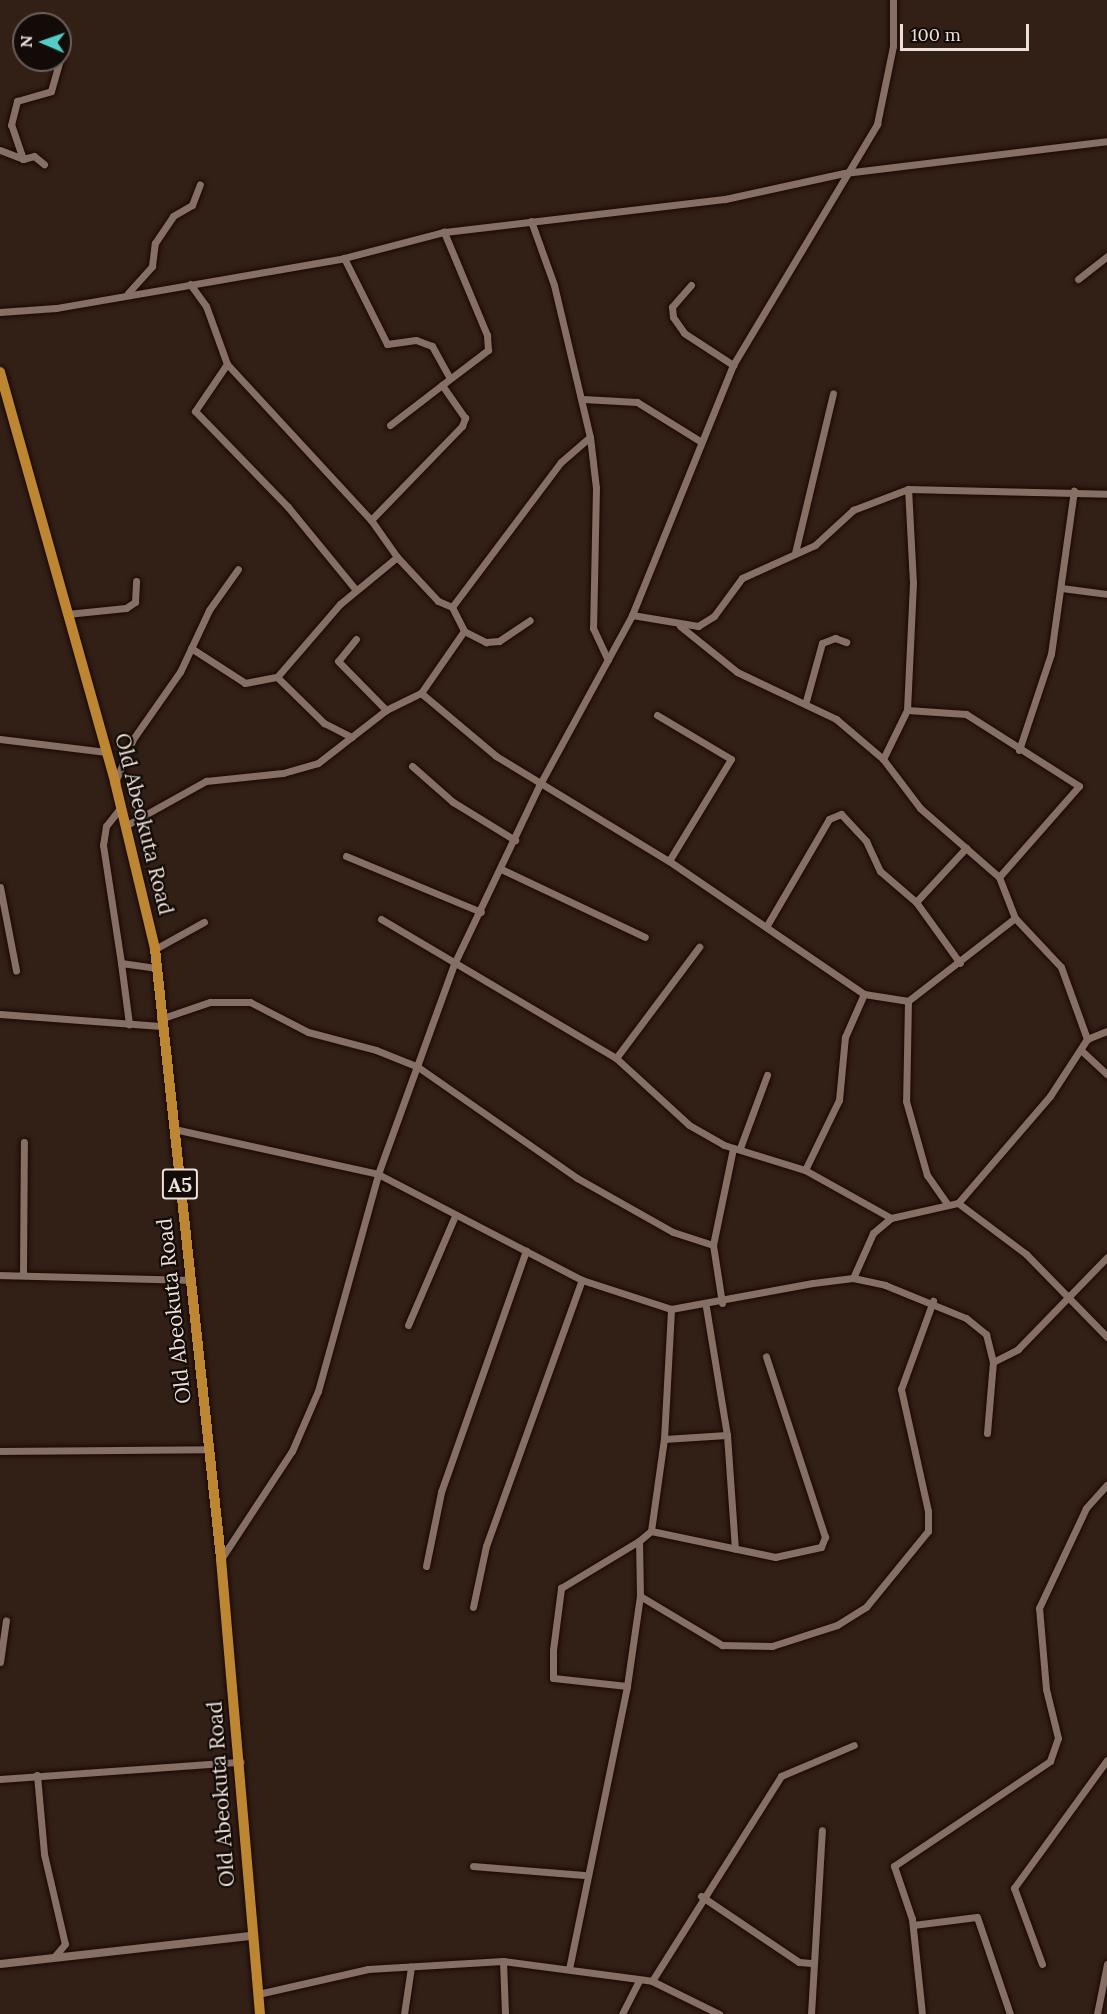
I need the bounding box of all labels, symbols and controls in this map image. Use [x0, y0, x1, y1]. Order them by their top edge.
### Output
north arrow [12, 12, 72, 72]
scale bar [903, 12, 1032, 50]
text: 100 m [911, 23, 961, 46]
text: N [16, 35, 36, 48]
street label: Old Abeokuta Road [109, 731, 179, 917]
road number: A5 [160, 1167, 200, 1201]
street label: Old Abeokuta Road [152, 1217, 196, 1405]
street label: Old Abeokuta Road [202, 1700, 240, 1888]

